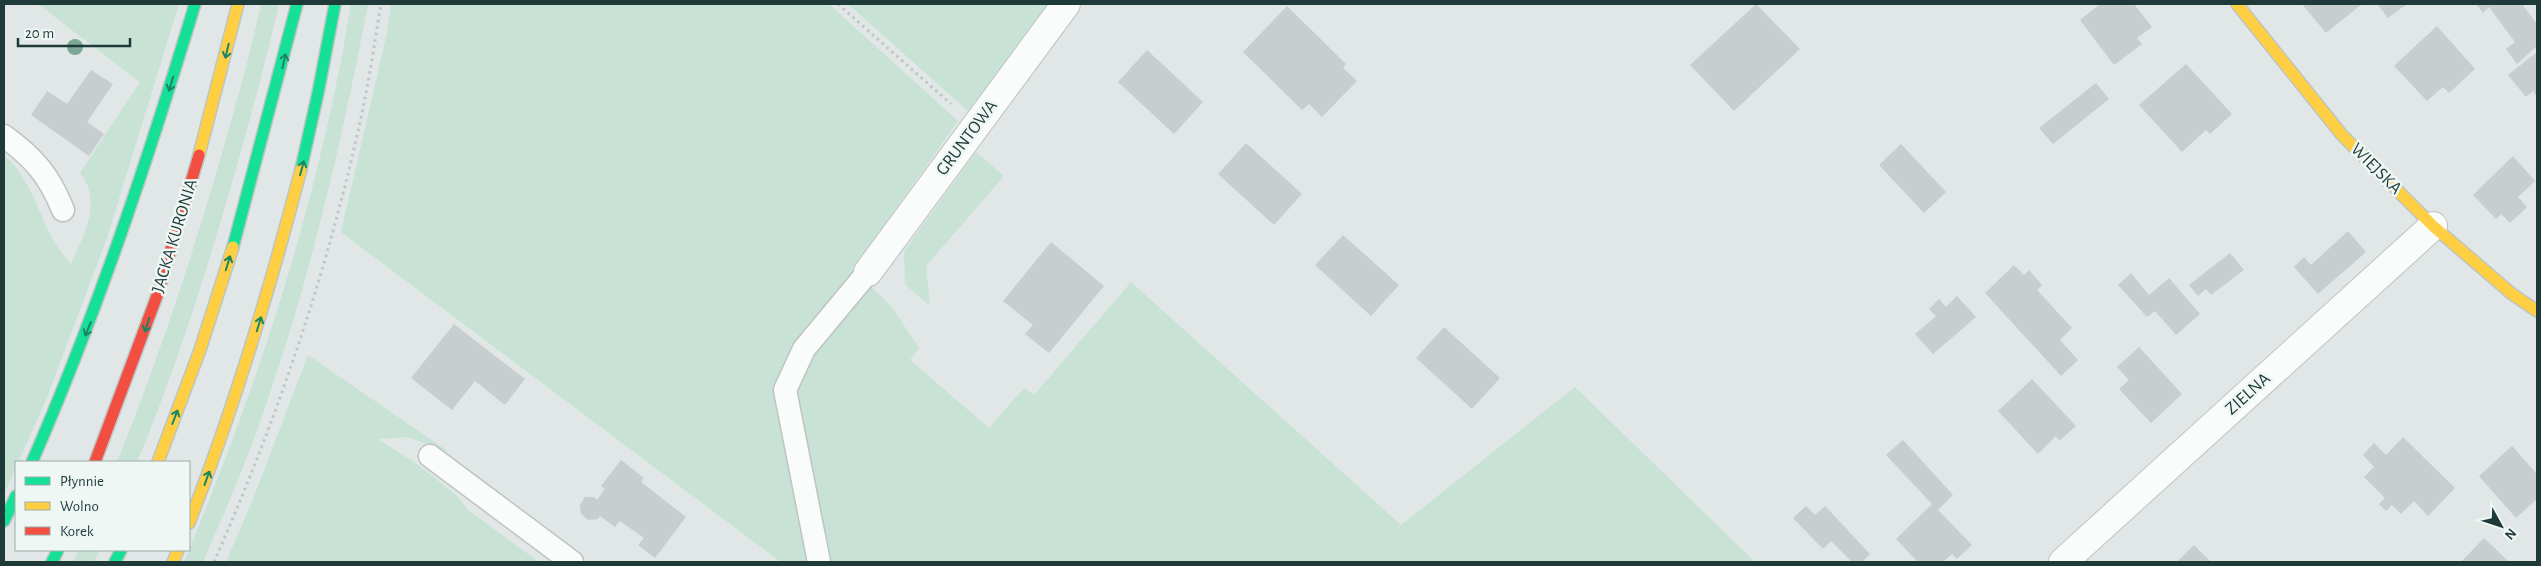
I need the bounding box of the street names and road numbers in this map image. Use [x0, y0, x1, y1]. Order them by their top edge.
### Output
street label: GRUNTOWA [933, 97, 1001, 179]
street label: WIEJSKA [2347, 140, 2405, 198]
street label: JACKA KURONIA [149, 176, 201, 295]
street label: ZIELNA [2222, 369, 2274, 418]

